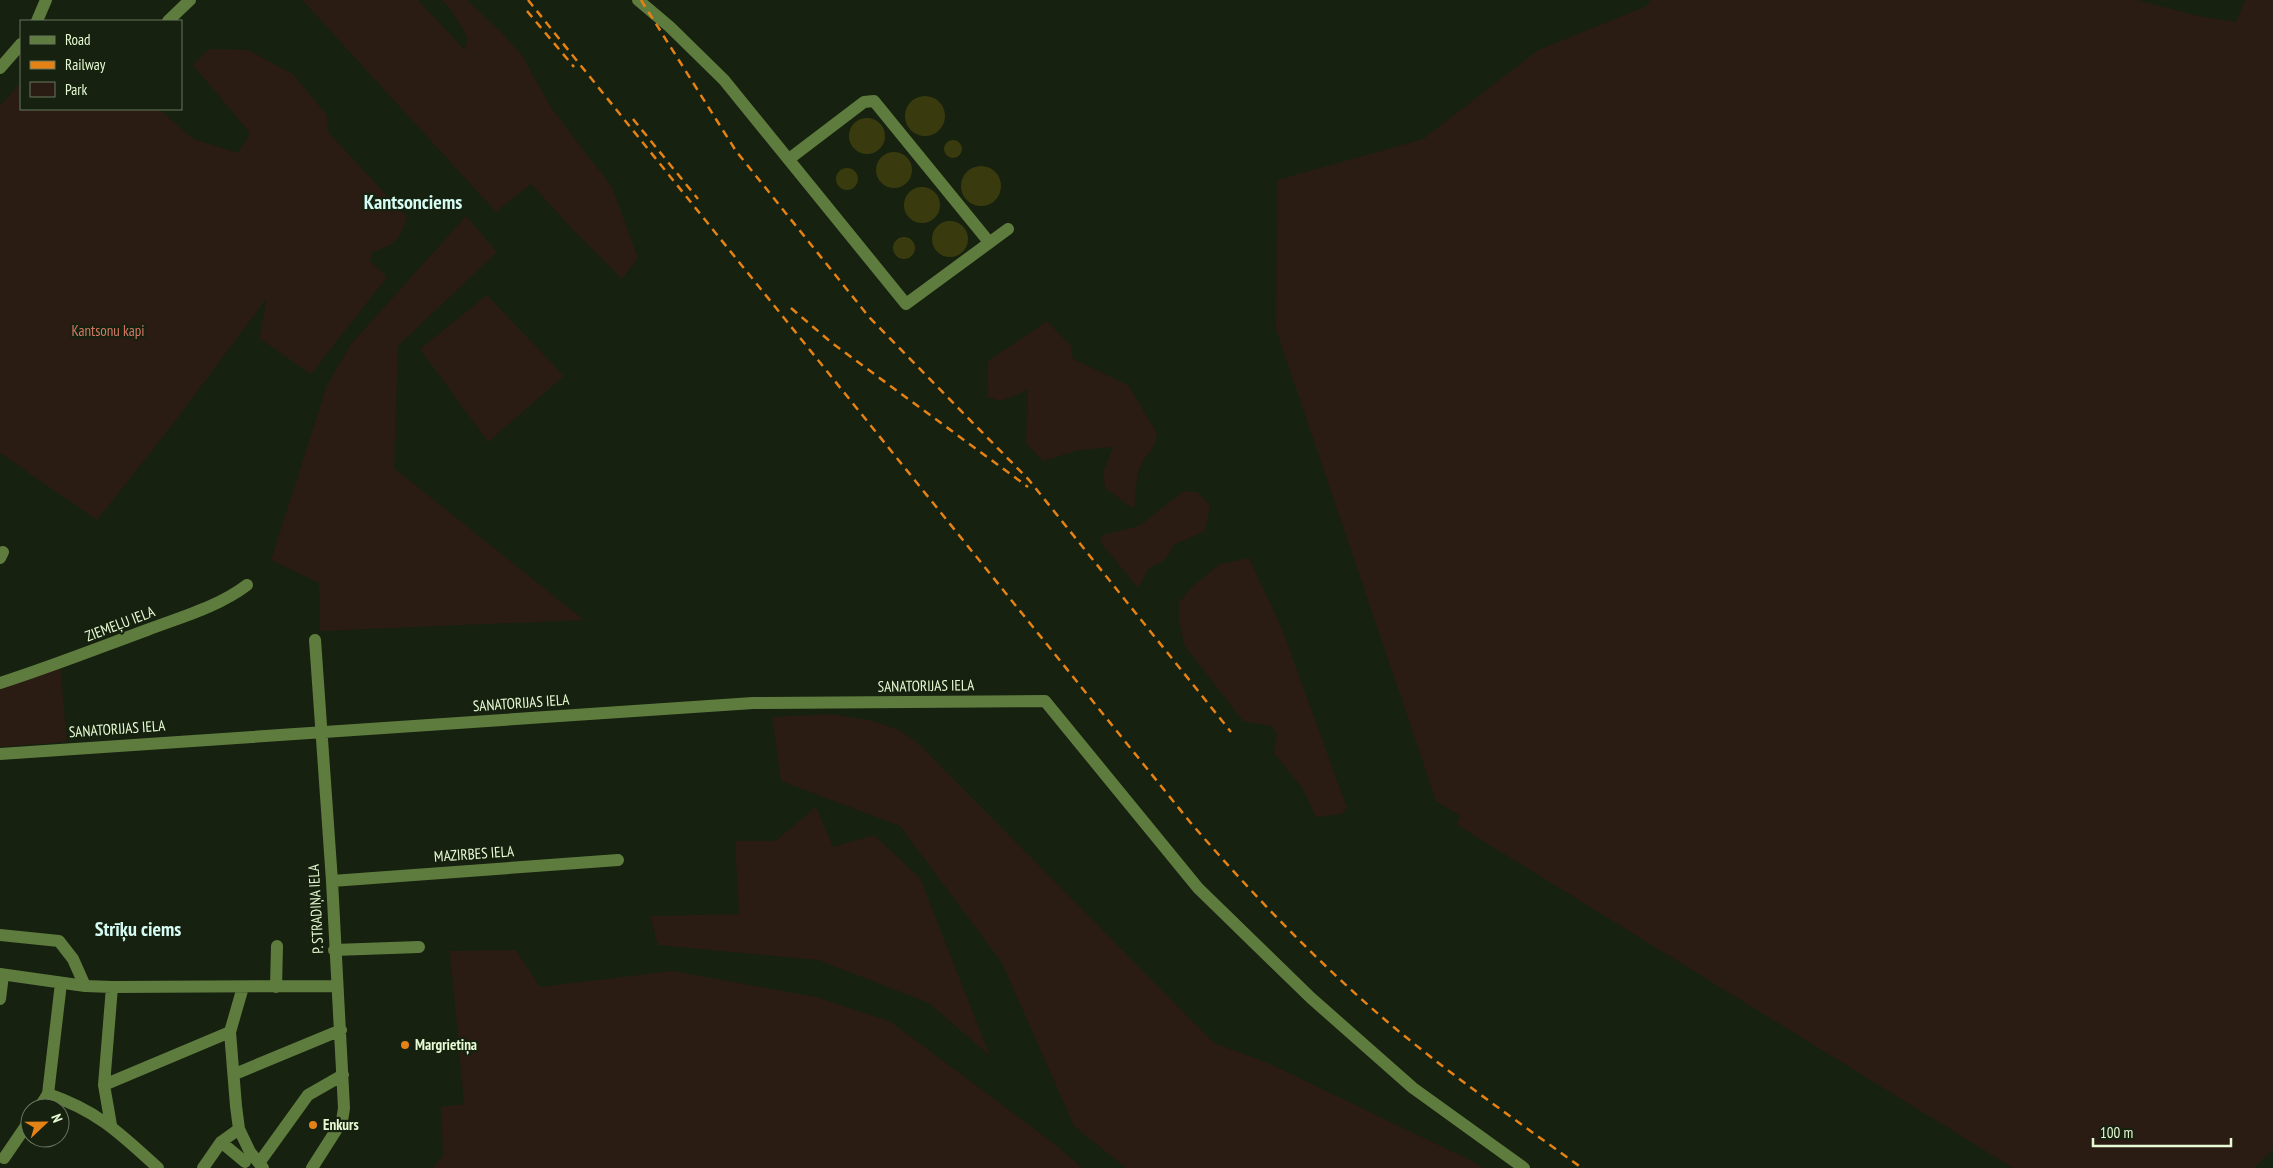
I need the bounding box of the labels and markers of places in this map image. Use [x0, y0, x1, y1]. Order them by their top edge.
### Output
place label: Margrietiņa [415, 1035, 477, 1055]
marker: Margrietiņa [399, 1039, 411, 1051]
place label: Enkurs [323, 1115, 359, 1134]
marker: Enkurs [307, 1119, 319, 1131]

